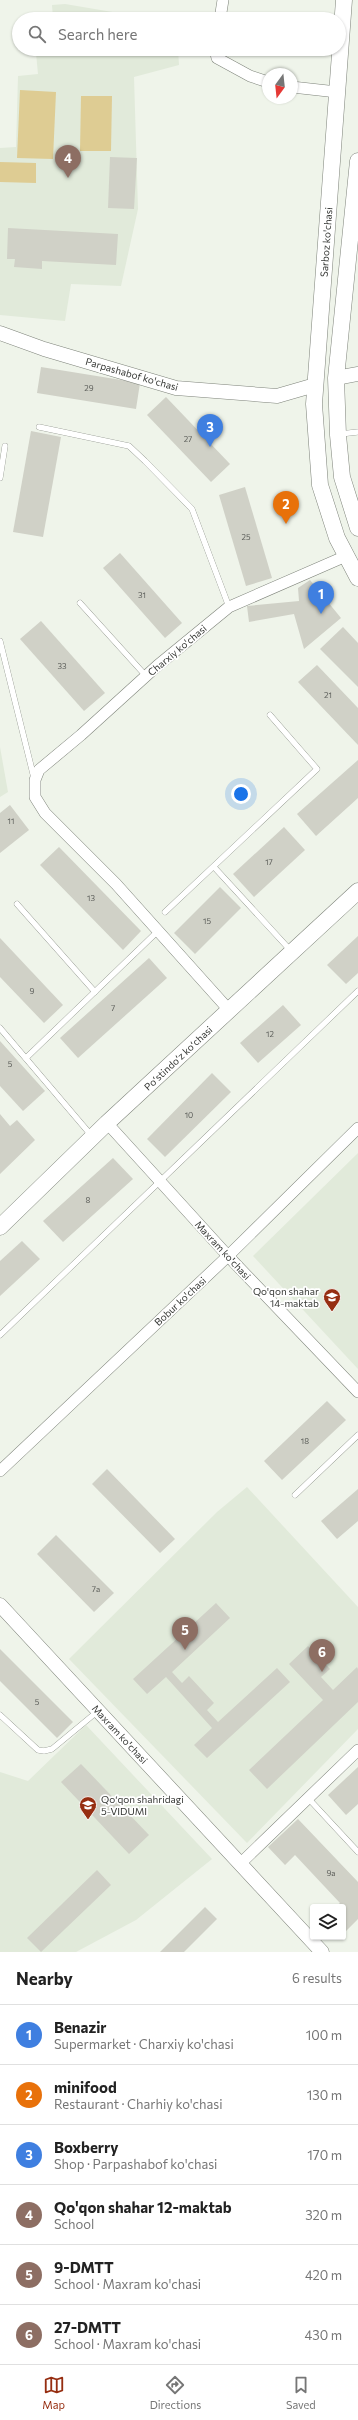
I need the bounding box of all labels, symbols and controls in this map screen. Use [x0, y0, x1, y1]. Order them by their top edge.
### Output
search box [12, 12, 346, 56]
icon: search [26, 23, 48, 45]
text: Search here [58, 25, 137, 43]
north arrow [262, 68, 298, 104]
pin: 4 [55, 145, 81, 178]
street label: Sarboz ko'chasi [318, 207, 334, 277]
street label: Parpashabof ko'chasi [84, 355, 180, 393]
house number: 29 [84, 383, 94, 393]
pin: 3 [197, 414, 223, 447]
house number: 27 [184, 434, 192, 444]
pin: 2 [273, 491, 299, 524]
house number: 25 [241, 532, 251, 542]
pin: 1 [308, 581, 334, 614]
house number: 31 [138, 590, 146, 600]
street label: Charxiy ko'chasi [145, 622, 209, 678]
house number: 33 [57, 661, 67, 671]
house number: 21 [324, 690, 332, 700]
your location [231, 784, 251, 804]
house number: 11 [8, 816, 14, 826]
house number: 17 [265, 857, 273, 867]
house number: 13 [87, 893, 95, 903]
house number: 15 [203, 916, 211, 926]
house number: 9 [30, 986, 35, 996]
house number: 7 [111, 1003, 115, 1013]
street label: Poʻstindoʻz koʻchasi [141, 1023, 215, 1093]
house number: 12 [266, 1029, 274, 1039]
house number: 5 [8, 1059, 13, 1069]
house number: 10 [185, 1110, 193, 1120]
house number: 8 [86, 1195, 91, 1205]
street label: Maxram ko'chasi [193, 1218, 253, 1282]
street label: Bobur ko'chasi [152, 1274, 208, 1328]
place label: Qo'qon shahar 14-maktab [253, 1285, 319, 1309]
school or university icon: Qo'qon shahar 14-maktab [322, 1287, 342, 1312]
house number: 18 [301, 1436, 309, 1446]
house number: 7a [92, 1584, 100, 1594]
pin: 5 [172, 1617, 198, 1650]
pin: 6 [309, 1639, 335, 1672]
house number: 5 [35, 1697, 40, 1707]
street label: Maxram ko'chasi [90, 1702, 150, 1766]
place label: Qoʻqon shahridagi 5-VIDUMI [101, 1793, 184, 1817]
school or university icon: Qoʻqon shahridagi 5-VIDUMI [78, 1795, 98, 1820]
house number: 9a [326, 1868, 336, 1878]
map controls [310, 1904, 346, 1940]
button: layers [310, 1904, 346, 1940]
text: Nearby [16, 1968, 73, 1989]
text: 6 results [292, 1970, 342, 1986]
text: Benazir [54, 2018, 107, 2036]
text: 1 [26, 2027, 32, 2043]
text: 100 m [306, 2027, 342, 2043]
text: Supermarket · Charxiy ko'chasi [54, 2036, 234, 2052]
text: minifood [54, 2078, 117, 2096]
text: 2 [25, 2087, 33, 2103]
text: 130 m [307, 2087, 342, 2103]
text: Restaurant · Charhiy ko'chasi [54, 2096, 223, 2112]
text: Boxberry [54, 2138, 118, 2156]
text: 3 [25, 2147, 33, 2163]
text: 170 m [307, 2147, 342, 2163]
text: Shop · Parpashabof ko'chasi [54, 2156, 217, 2172]
text: Qo'qon shahar 12-maktab [54, 2198, 232, 2216]
text: 4 [25, 2207, 33, 2223]
text: 320 m [305, 2207, 342, 2223]
text: School [54, 2216, 94, 2232]
text: 9-DMTT [54, 2258, 114, 2276]
text: 5 [25, 2267, 33, 2283]
text: 420 m [305, 2267, 342, 2283]
text: School · Maxram ko'chasi [54, 2276, 201, 2292]
text: 27-DMTT [54, 2318, 121, 2336]
text: 6 [25, 2327, 33, 2343]
text: 430 m [304, 2327, 342, 2343]
text: School · Maxram ko'chasi [54, 2336, 201, 2352]
tab: Map [42, 2374, 65, 2411]
tab: Directions [150, 2374, 201, 2411]
tab: Saved [286, 2374, 316, 2411]

